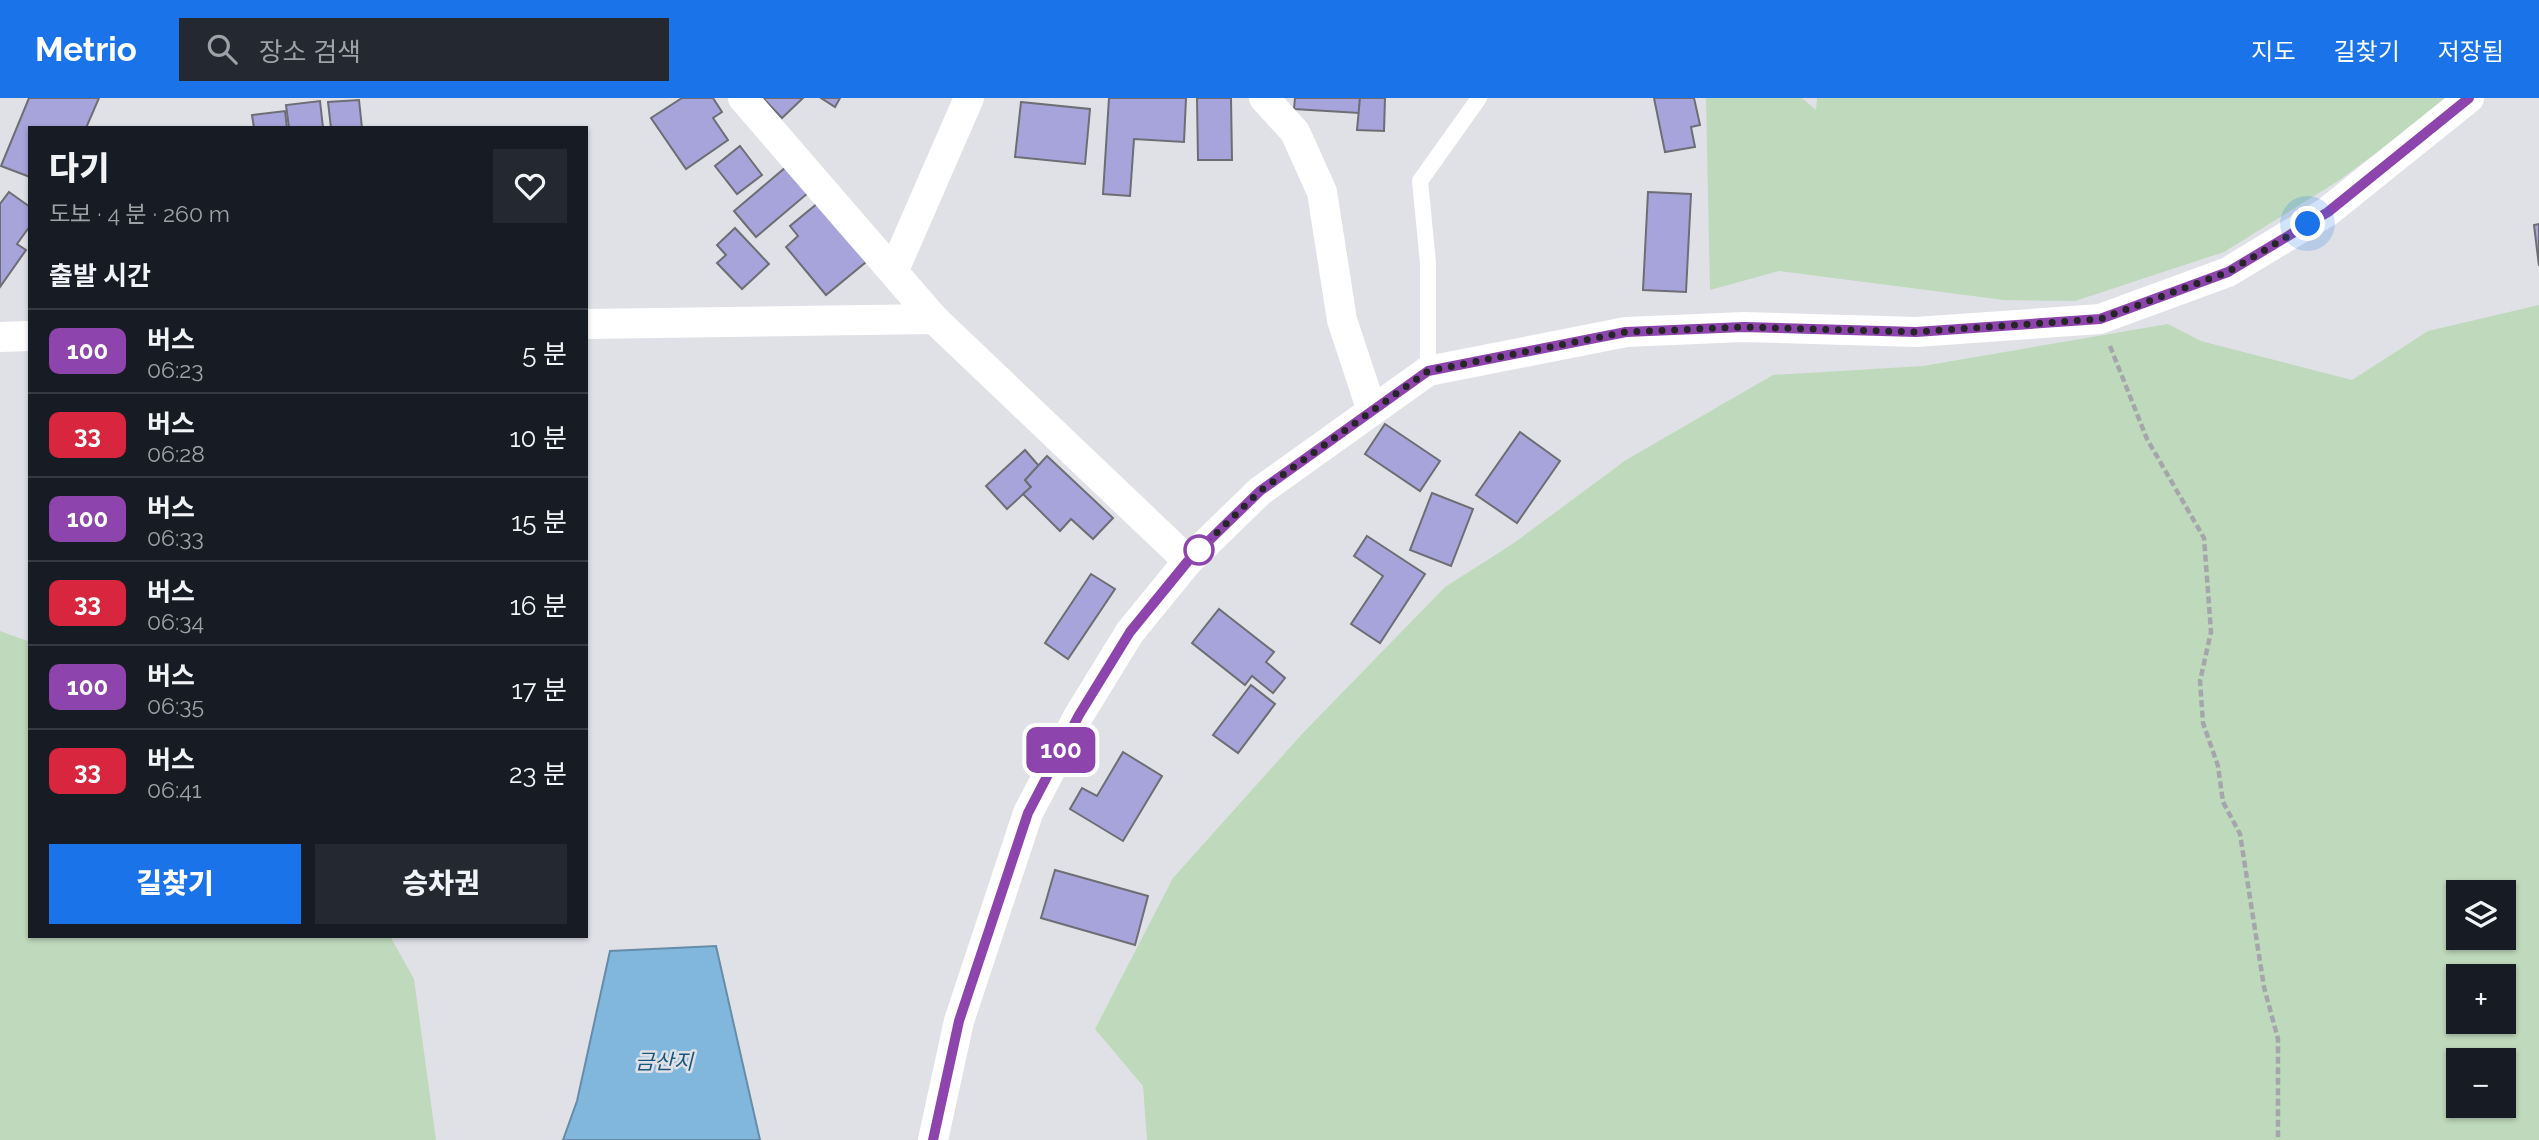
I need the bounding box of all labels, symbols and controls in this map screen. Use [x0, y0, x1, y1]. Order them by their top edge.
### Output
search box [179, 18, 669, 81]
text: Metrio [35, 30, 137, 69]
icon: search [203, 30, 241, 68]
text: 장소 검색 [259, 37, 361, 67]
text: 지도 [2251, 37, 2296, 66]
text: 길찾기 [2334, 37, 2400, 66]
text: 저장됨 [2438, 37, 2504, 66]
text: 다기 [49, 149, 110, 188]
button: heart [493, 149, 567, 223]
text: 도보 · 4 분 · 260 m [49, 200, 230, 227]
your location [2290, 206, 2325, 241]
text: 출발 시간 [49, 261, 151, 291]
text: 버스 [147, 325, 195, 355]
text: 100 [67, 336, 108, 365]
text: 5 분 [522, 339, 567, 369]
text: 06:23 [147, 356, 204, 383]
text: 버스 [147, 409, 195, 439]
text: 33 [74, 420, 101, 449]
text: 10 분 [509, 423, 567, 453]
text: 06:28 [147, 440, 205, 467]
text: 버스 [147, 493, 195, 523]
text: 100 [67, 504, 108, 533]
text: 15 분 [511, 507, 567, 537]
text: 06:33 [147, 524, 204, 551]
unlabelled marker [1184, 535, 1214, 565]
text: 버스 [147, 577, 195, 607]
text: 33 [74, 588, 101, 617]
text: 16 분 [510, 591, 567, 621]
text: 06:34 [147, 608, 204, 635]
text: 버스 [147, 661, 195, 691]
text: 100 [67, 672, 108, 701]
text: 17 분 [512, 675, 567, 705]
text: 06:35 [147, 692, 204, 719]
line badge: 100 [1021, 727, 1101, 773]
text: 100 [1040, 735, 1082, 764]
text: 버스 [147, 745, 195, 775]
text: 33 [74, 756, 101, 785]
text: 23 분 [509, 759, 567, 789]
text: 06:41 [147, 776, 202, 803]
button: 길찾기 [49, 844, 301, 924]
button: 승차권 [315, 844, 567, 924]
map controls [2446, 880, 2516, 1118]
button: layers [2446, 880, 2516, 950]
button: + [2446, 964, 2516, 1034]
button: − [2446, 1048, 2516, 1118]
water label: 금산지 [635, 1049, 695, 1074]

